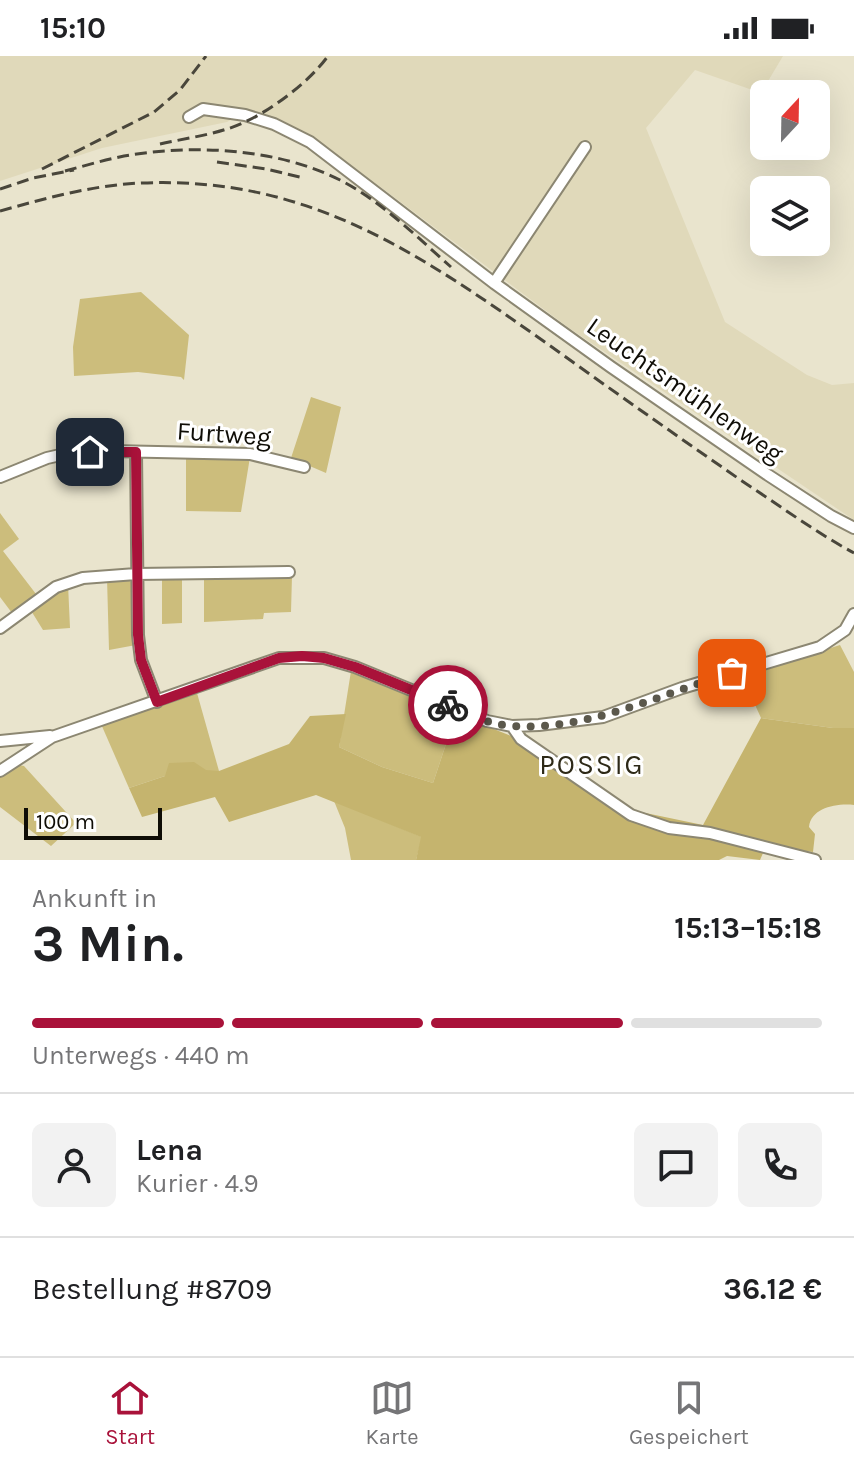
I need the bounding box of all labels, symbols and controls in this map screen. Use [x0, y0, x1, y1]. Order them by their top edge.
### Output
text: 15:10 [40, 10, 106, 46]
north arrow [750, 80, 830, 160]
map controls [750, 80, 830, 256]
button: layers [750, 176, 830, 256]
street label: Leuchtsmühlenweg [581, 311, 789, 470]
street label: Furtweg [176, 415, 273, 453]
pin [56, 418, 124, 486]
icon: home [68, 430, 112, 474]
pin [698, 639, 766, 707]
icon: bag [710, 651, 754, 695]
courier [408, 665, 488, 745]
icon: bike [426, 683, 470, 727]
district label: POSSIG [539, 748, 645, 781]
scale bar [24, 804, 162, 840]
text: 100 m [36, 809, 95, 835]
text: Ankunft in [32, 883, 157, 914]
text: 15:13–15:18 [674, 910, 822, 946]
text: 3 Min. [32, 913, 184, 974]
text: Unterwegs · 440 m [32, 1040, 250, 1071]
button: person [32, 1123, 116, 1207]
button: chat [634, 1123, 718, 1207]
button: phone [738, 1123, 822, 1207]
text: Lena [136, 1132, 203, 1168]
text: Kurier · 4.9 [136, 1168, 259, 1199]
text: Bestellung #8709 [32, 1271, 272, 1307]
text: 36.12 € [723, 1271, 822, 1307]
tab: Start [105, 1376, 155, 1450]
tab: Karte [366, 1376, 419, 1450]
tab: Gespeichert [629, 1376, 749, 1450]

